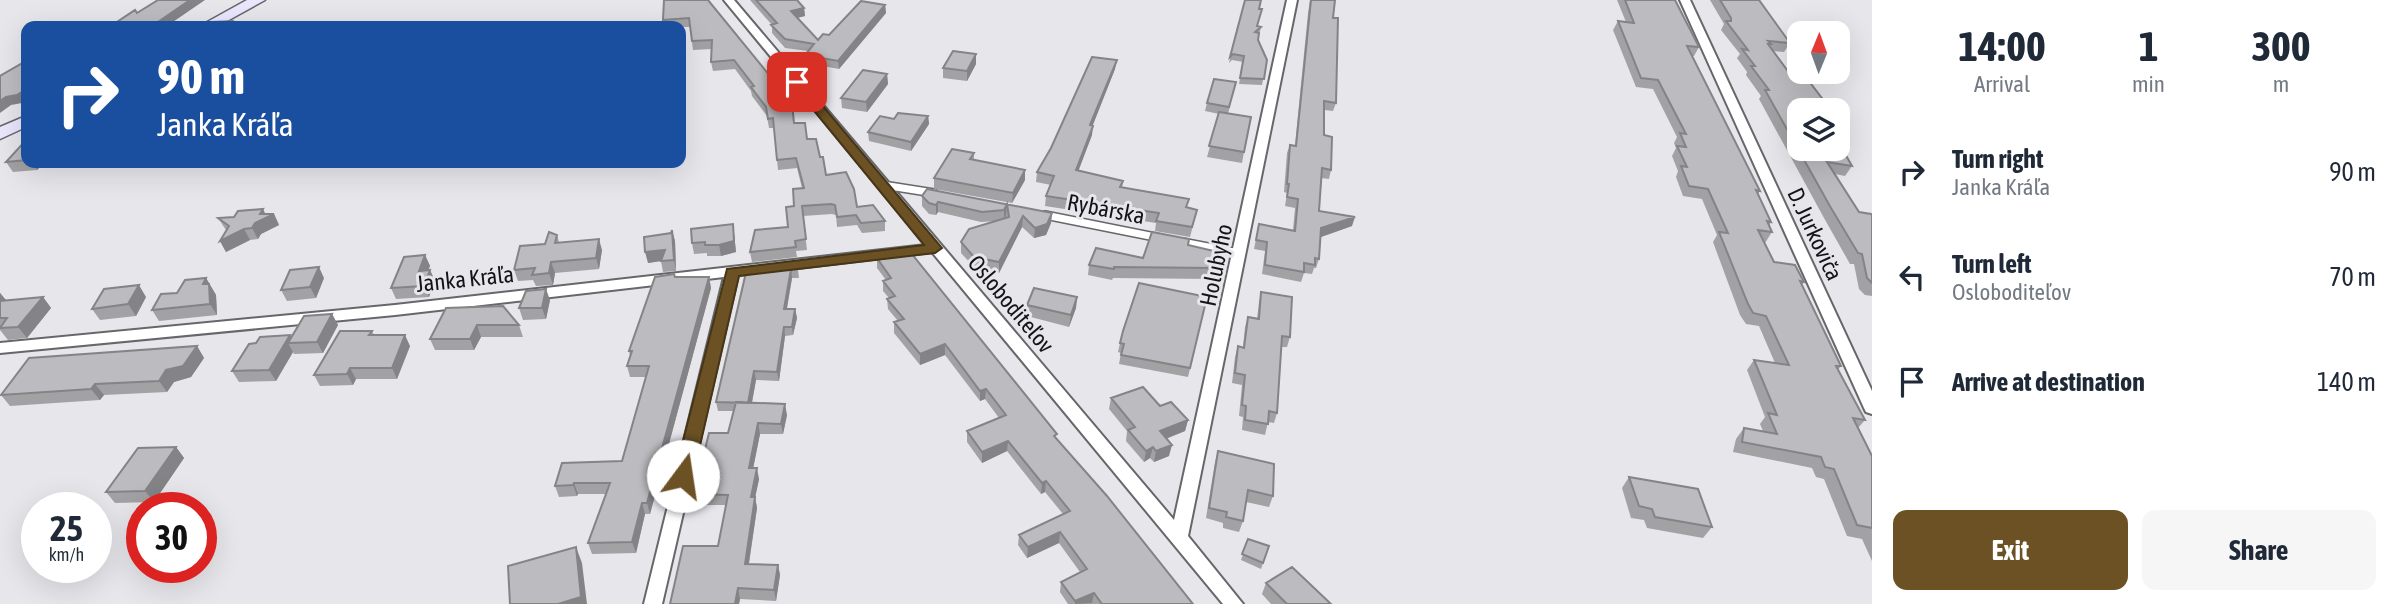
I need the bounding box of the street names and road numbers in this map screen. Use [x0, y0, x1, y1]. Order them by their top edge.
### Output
street label: D. Jurkoviča [1782, 184, 1848, 284]
street label: Rybárska [1065, 189, 1147, 229]
street label: Holubyho [1195, 221, 1237, 309]
street label: Osloboditeľov [963, 250, 1059, 358]
street label: Janka Kráľa [415, 261, 515, 297]

